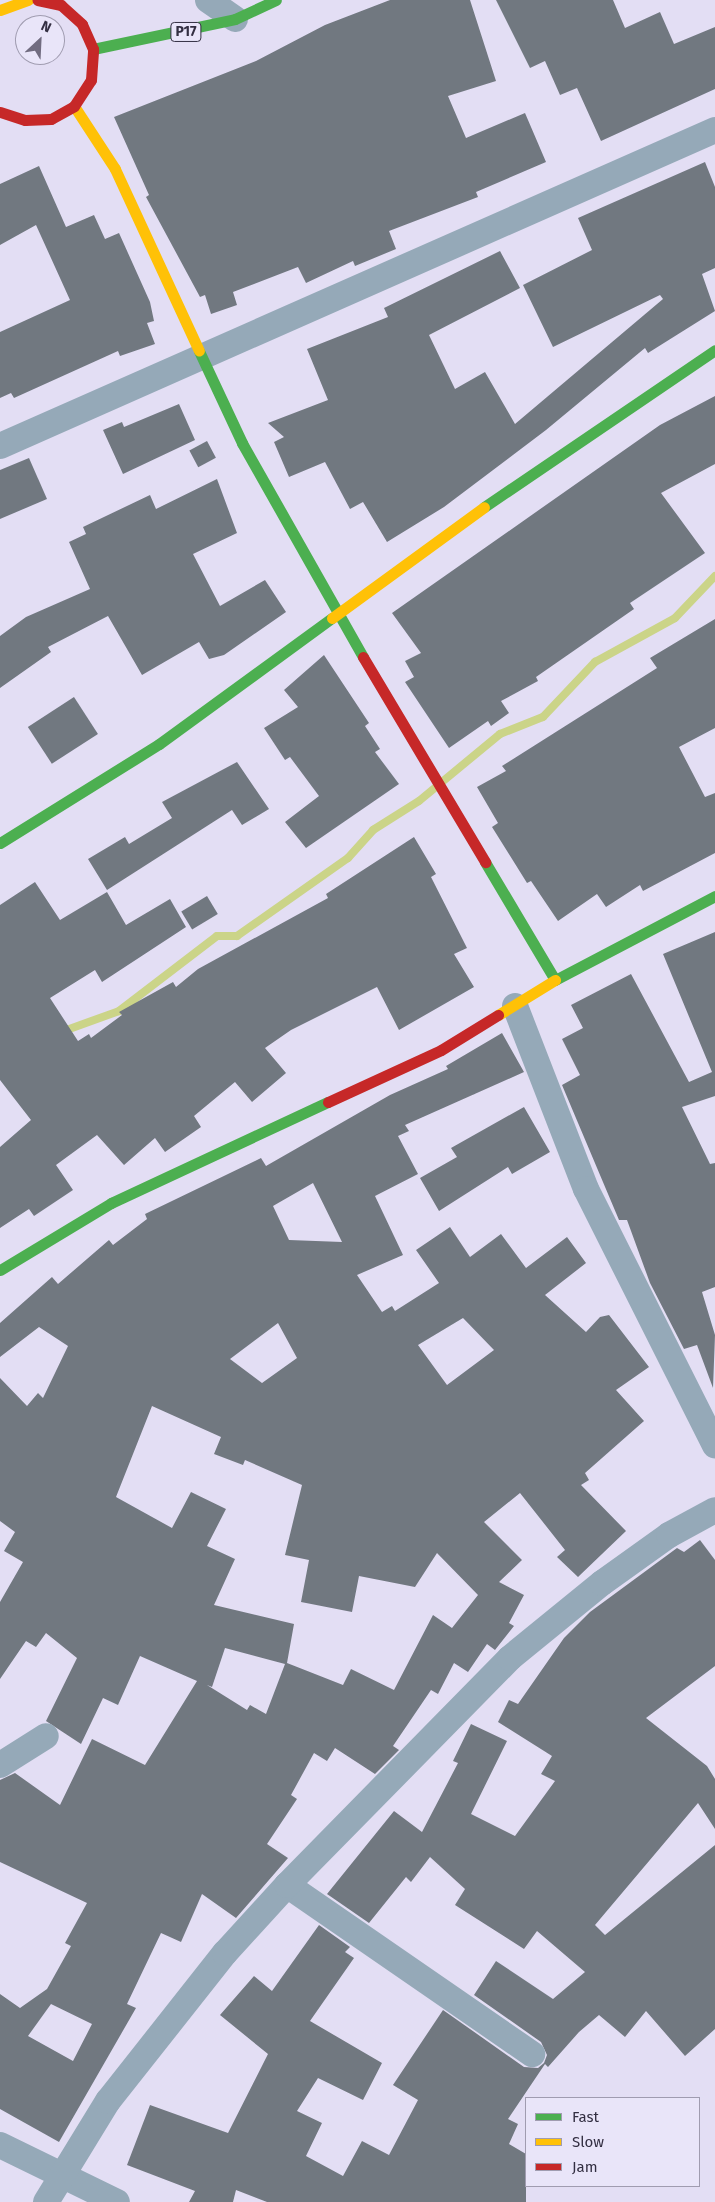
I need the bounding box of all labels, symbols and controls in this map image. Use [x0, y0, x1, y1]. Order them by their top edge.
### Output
north arrow [15, 15, 65, 65]
text: N [38, 17, 54, 37]
road number: P17 [170, 21, 202, 44]
legend [525, 2097, 700, 2187]
text: Fast [572, 2108, 599, 2126]
text: Slow [572, 2133, 604, 2151]
text: Jam [572, 2158, 598, 2176]

